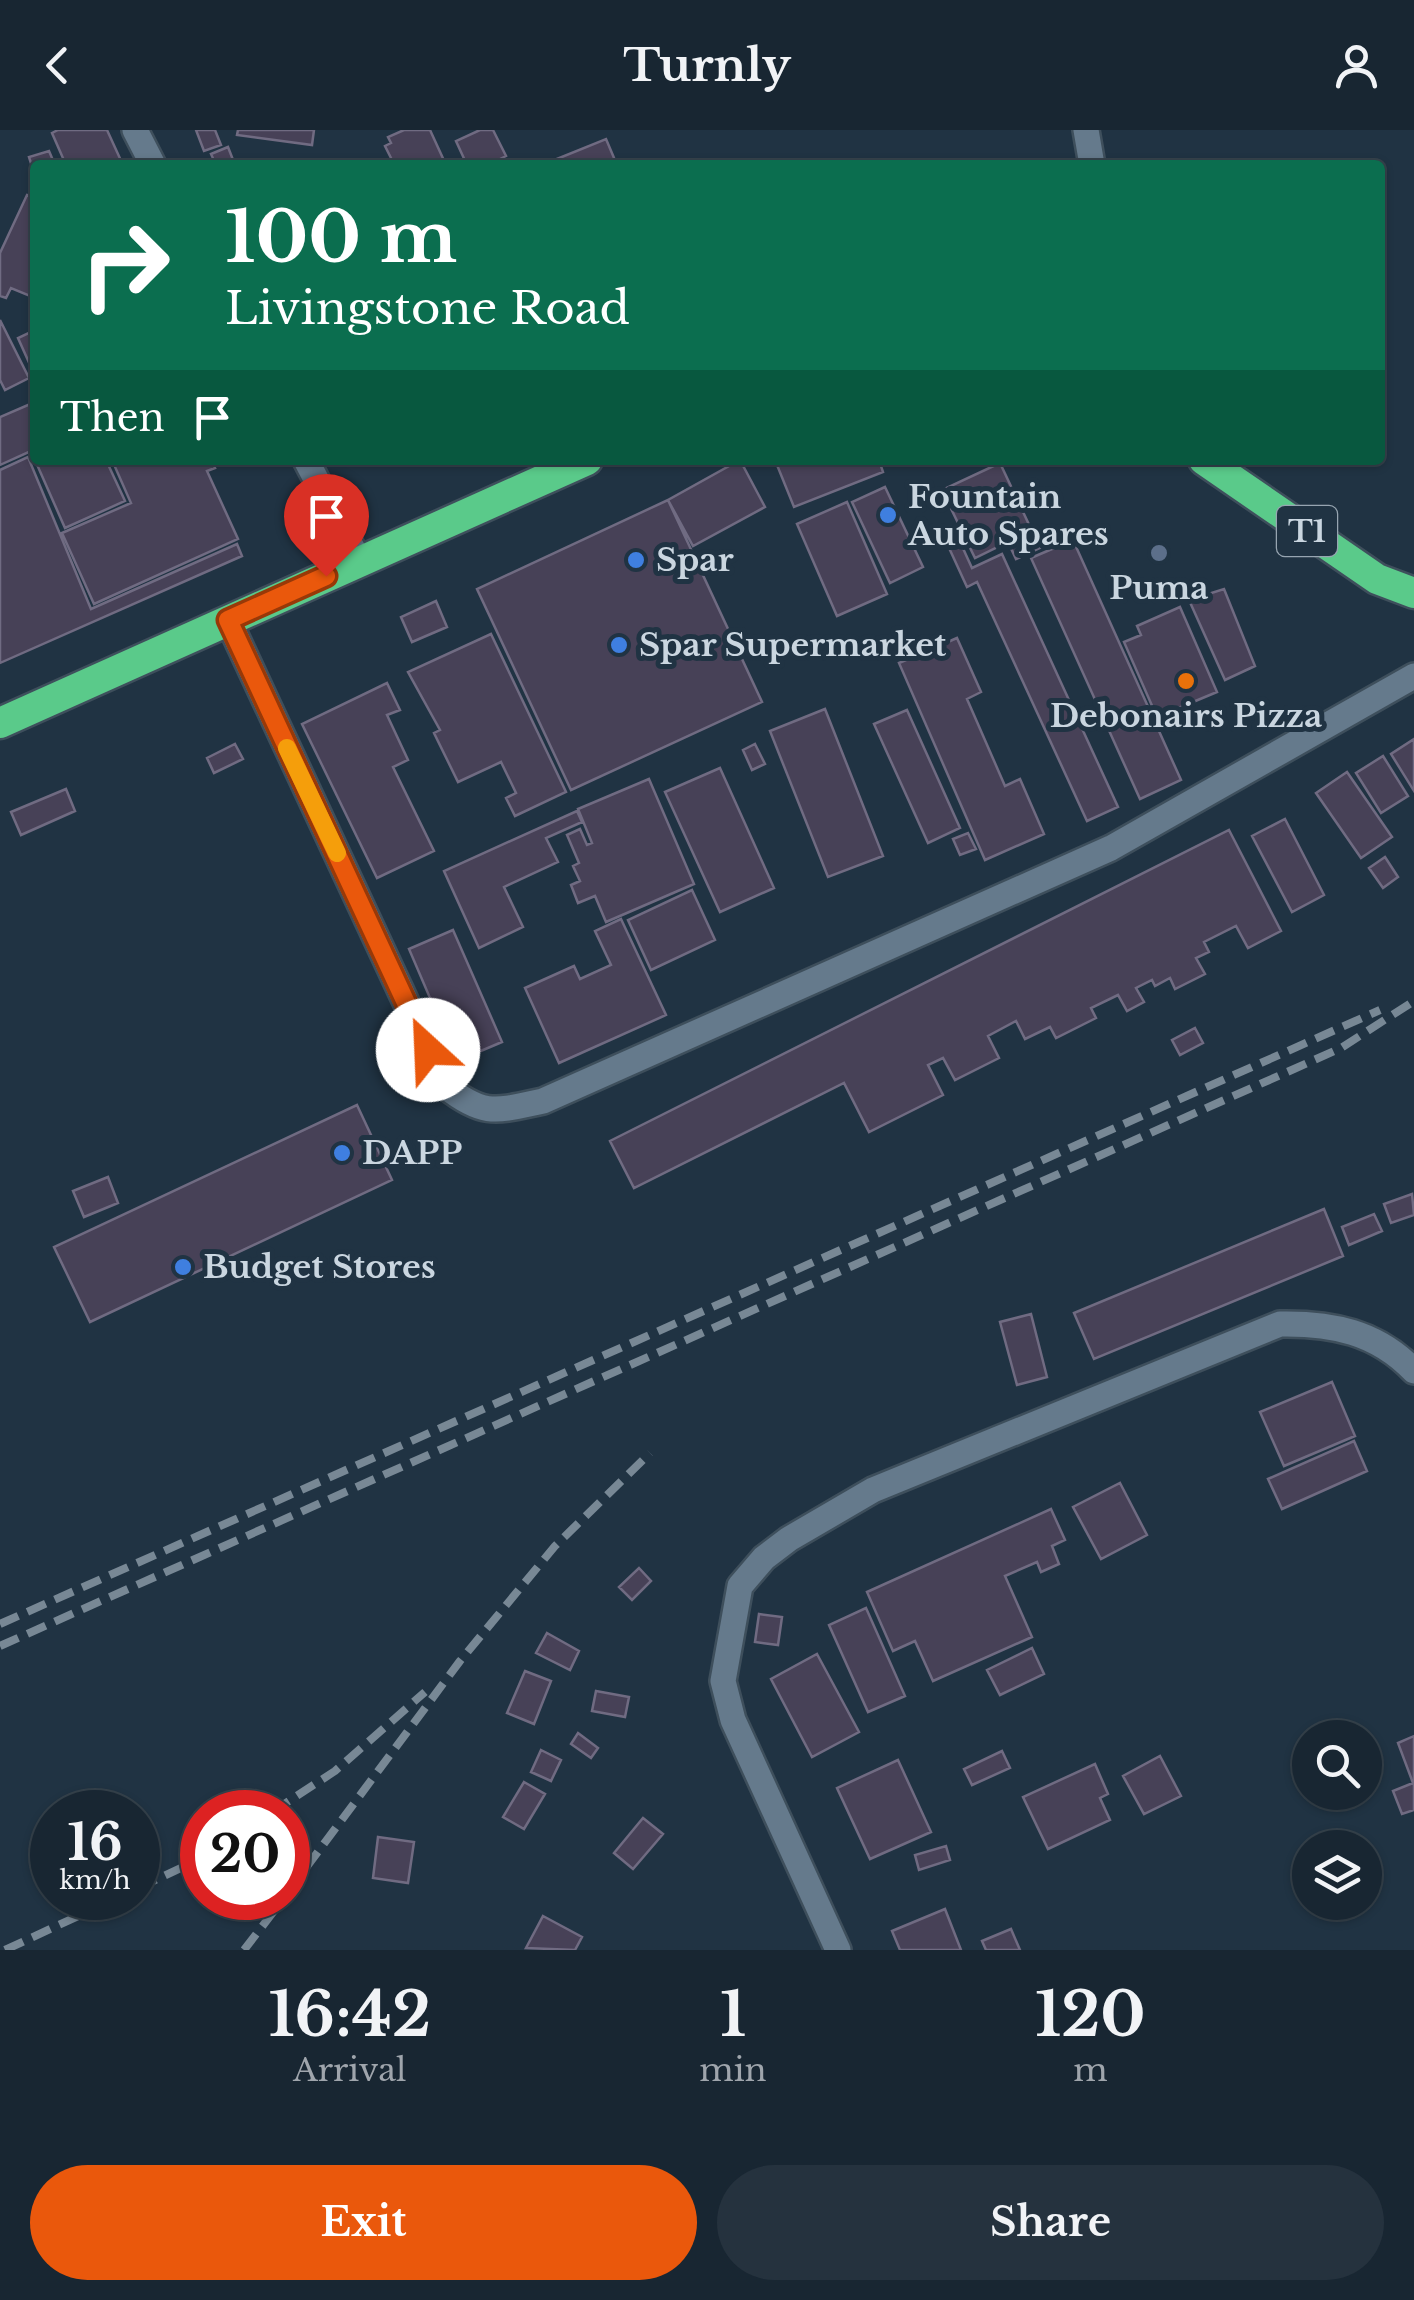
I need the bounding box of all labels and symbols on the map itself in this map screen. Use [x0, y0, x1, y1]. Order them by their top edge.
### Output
pin [284, 474, 369, 577]
place label: Fountain Auto Spares [907, 477, 1109, 554]
marker: Fountain Auto Spares [877, 504, 899, 526]
road number: T1 [1277, 506, 1337, 556]
place label: Spar [656, 540, 734, 580]
marker: Puma [1148, 542, 1170, 564]
marker: Spar [625, 549, 647, 571]
place label: Puma [1109, 568, 1209, 608]
place label: Spar Supermarket [639, 625, 947, 665]
marker: Spar Supermarket [608, 634, 630, 656]
marker: Debonairs Pizza [1175, 670, 1197, 692]
place label: Debonairs Pizza [1050, 696, 1322, 736]
position arrow [376, 998, 480, 1102]
place label: DAPP [362, 1133, 462, 1173]
marker: DAPP [331, 1142, 353, 1164]
place label: Budget Stores [203, 1247, 436, 1287]
marker: Budget Stores [172, 1256, 194, 1278]
speed limit sign: 20 [180, 1790, 310, 1920]

